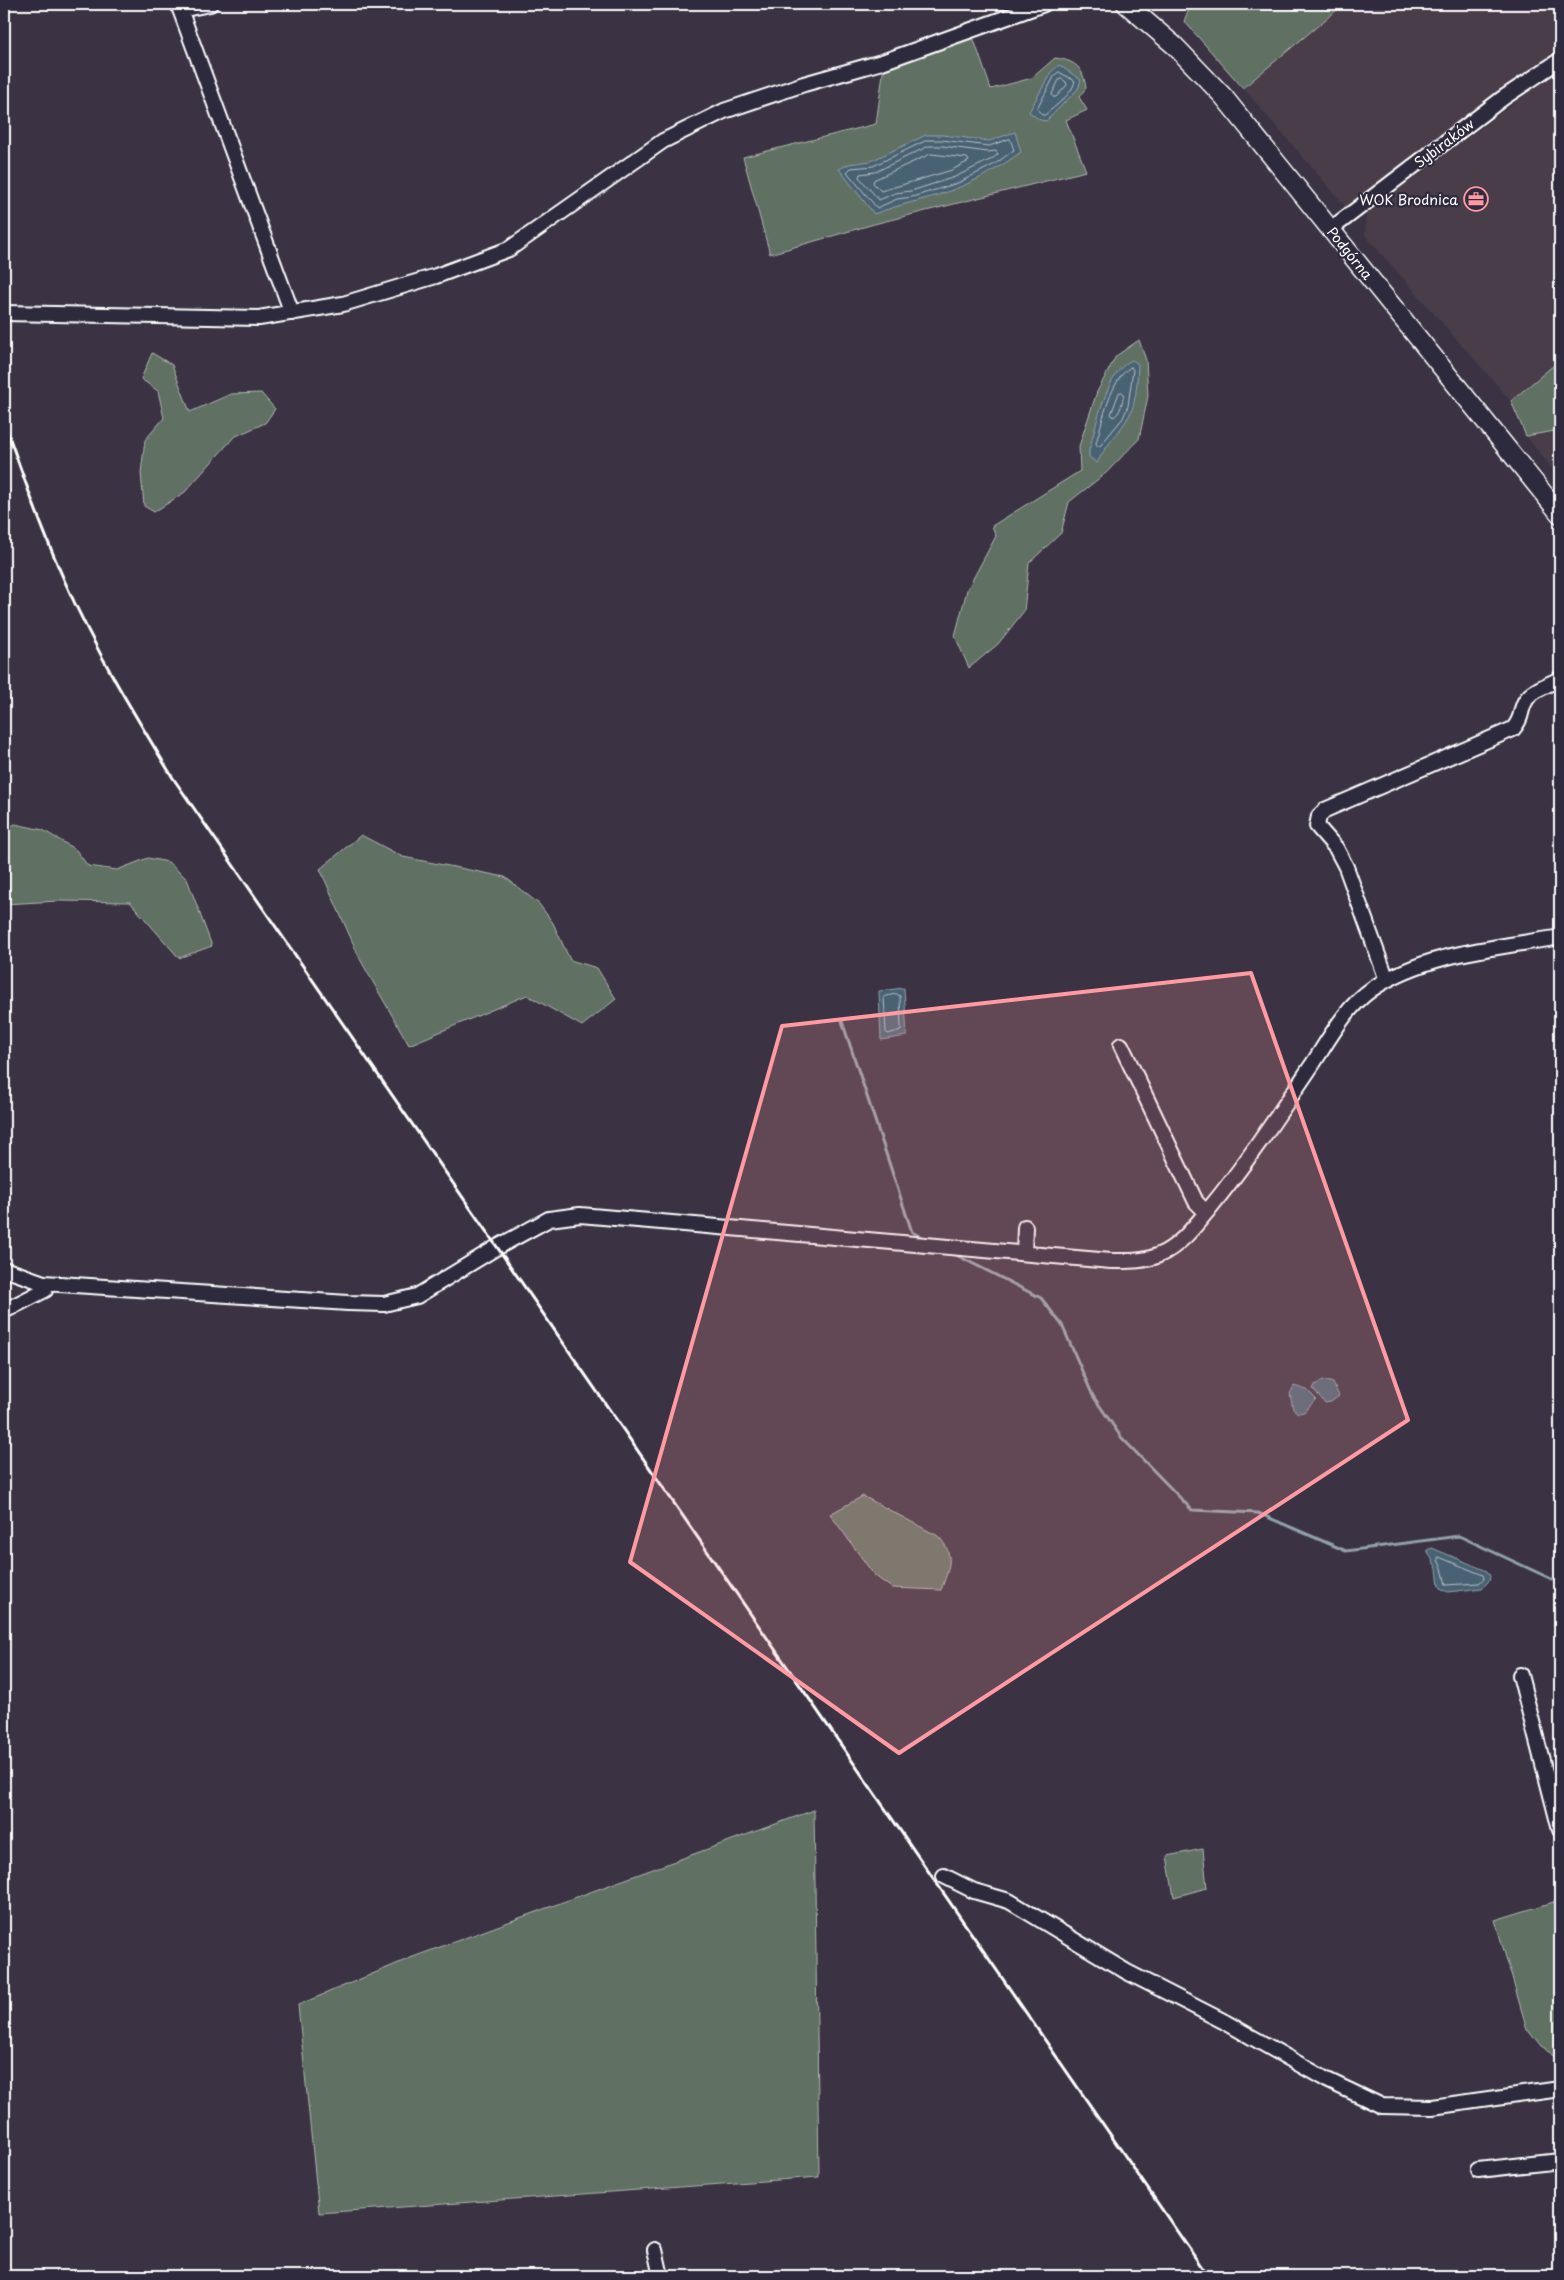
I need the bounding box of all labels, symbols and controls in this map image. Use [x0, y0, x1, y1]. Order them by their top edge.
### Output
street label: Sybiraków [1410, 113, 1479, 173]
office icon: WOK Brodnica [1463, 186, 1489, 212]
place label: WOK Brodnica [1359, 189, 1458, 210]
street label: Podgórna [1322, 222, 1378, 284]

